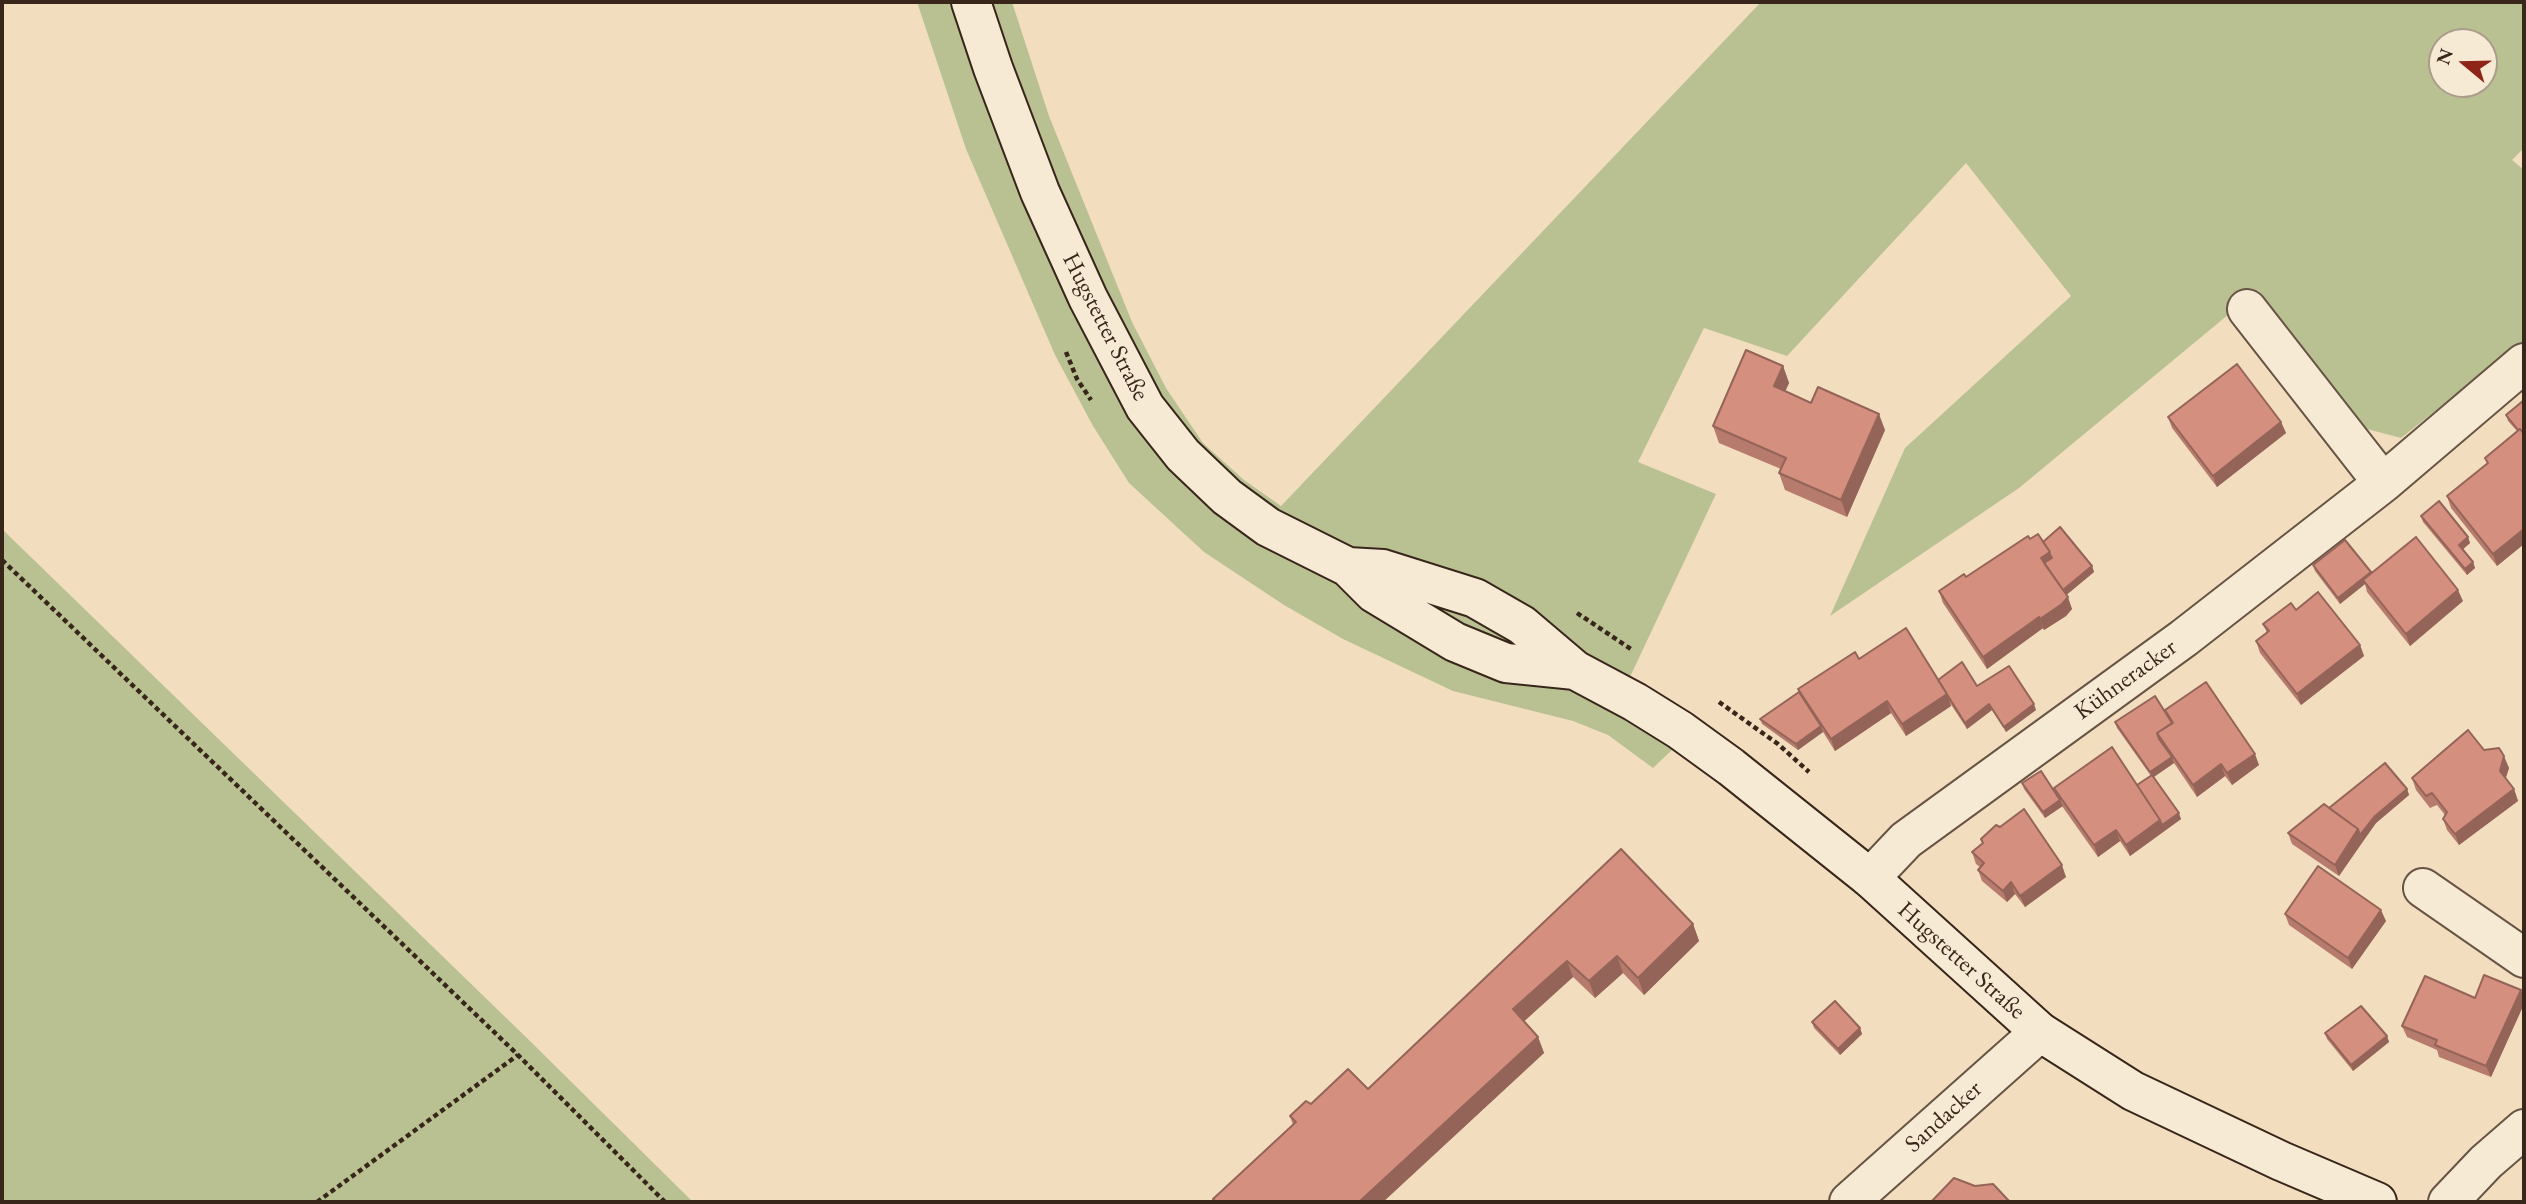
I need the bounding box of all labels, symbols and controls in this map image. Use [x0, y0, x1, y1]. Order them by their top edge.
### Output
north arrow [2428, 28, 2498, 98]
text: N [2430, 45, 2459, 68]
street label: Hugstetter Straße [1055, 248, 1155, 406]
street label: Kühneracker [2069, 633, 2183, 727]
street label: Hugstetter Straße [1891, 896, 2031, 1026]
street label: Sandacker [1900, 1075, 1988, 1159]

